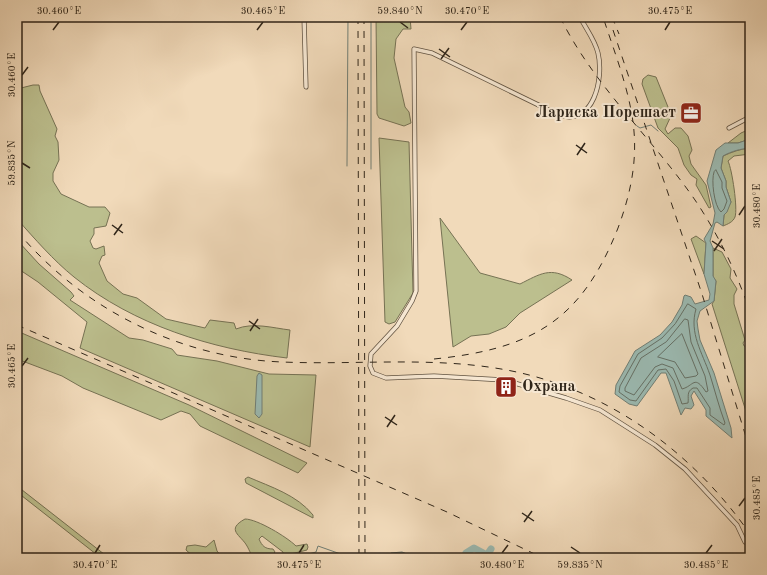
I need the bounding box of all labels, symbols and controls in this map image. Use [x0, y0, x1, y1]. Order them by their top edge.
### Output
text: 30.460°E [37, 6, 81, 16]
text: 30.465°E [241, 6, 285, 16]
text: 59.840°N [377, 6, 423, 16]
text: 30.470°E [445, 6, 489, 16]
text: 30.475°E [648, 6, 692, 16]
text: 30.460°E [7, 53, 17, 97]
office icon: Лариска Порешает [678, 100, 704, 126]
place label: Лариска Порешает [536, 105, 676, 121]
text: 59.835°N [7, 140, 17, 186]
text: 30.480°E [752, 184, 762, 228]
text: 30.465°E [7, 344, 17, 388]
building icon: Охрана [493, 374, 519, 400]
place label: Охрана [522, 379, 576, 395]
text: 30.485°E [752, 476, 762, 520]
text: 30.470°E [73, 560, 117, 570]
text: 30.475°E [277, 560, 321, 570]
text: 30.480°E [480, 560, 524, 570]
text: 59.835°N [557, 560, 603, 570]
text: 30.485°E [684, 560, 728, 570]

